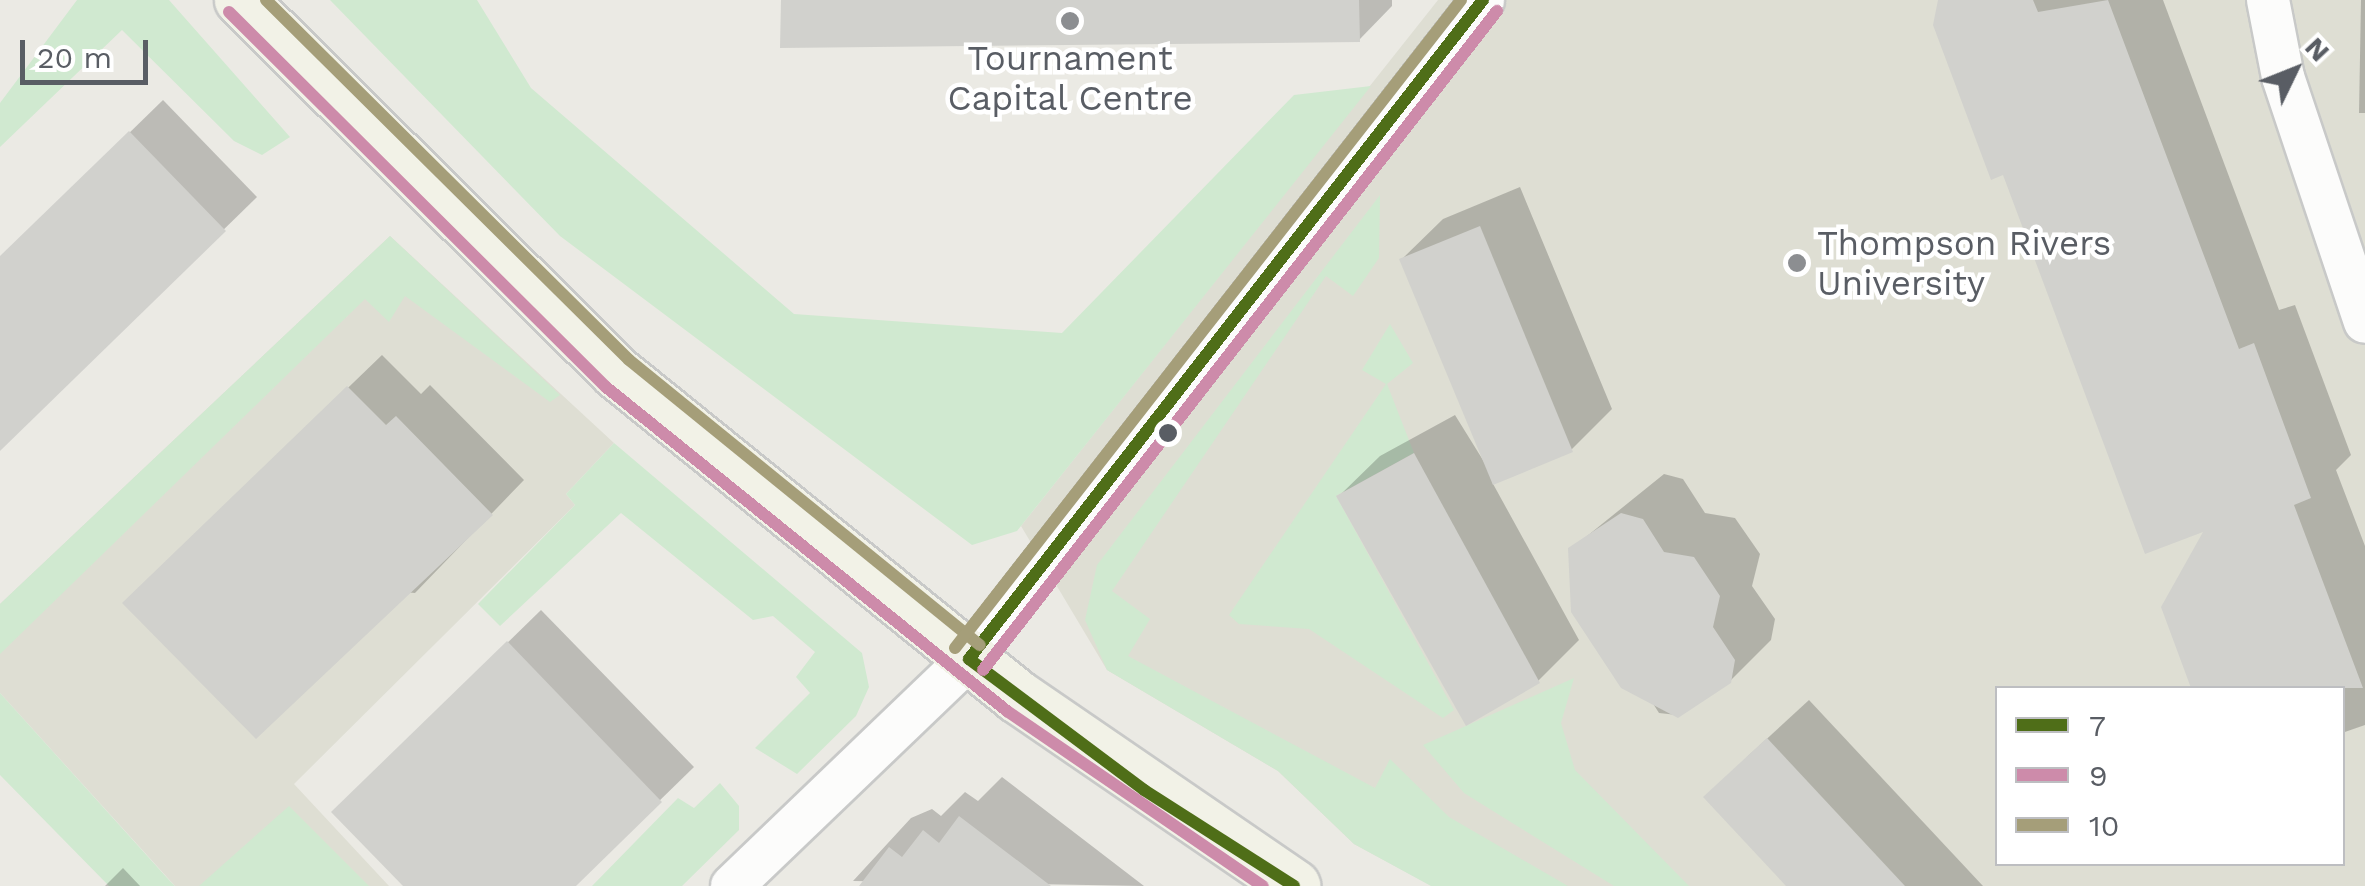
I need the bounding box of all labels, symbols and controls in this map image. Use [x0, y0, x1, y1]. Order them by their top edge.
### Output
marker: Tournament Capital Centre [1059, 10, 1081, 32]
scale bar [25, 20, 152, 82]
north arrow [2245, 20, 2345, 120]
text: N [2298, 30, 2336, 68]
place label: Tournament Capital Centre [947, 37, 1193, 119]
text: 20 m [37, 40, 112, 75]
place label: Thompson Rivers University [1817, 222, 2111, 304]
marker: Thompson Rivers University [1786, 252, 1808, 274]
unlabelled marker [1158, 423, 1178, 443]
legend [1995, 686, 2345, 866]
text: 7 [2089, 708, 2106, 743]
text: 9 [2089, 758, 2108, 793]
text: 10 [2089, 808, 2119, 843]

